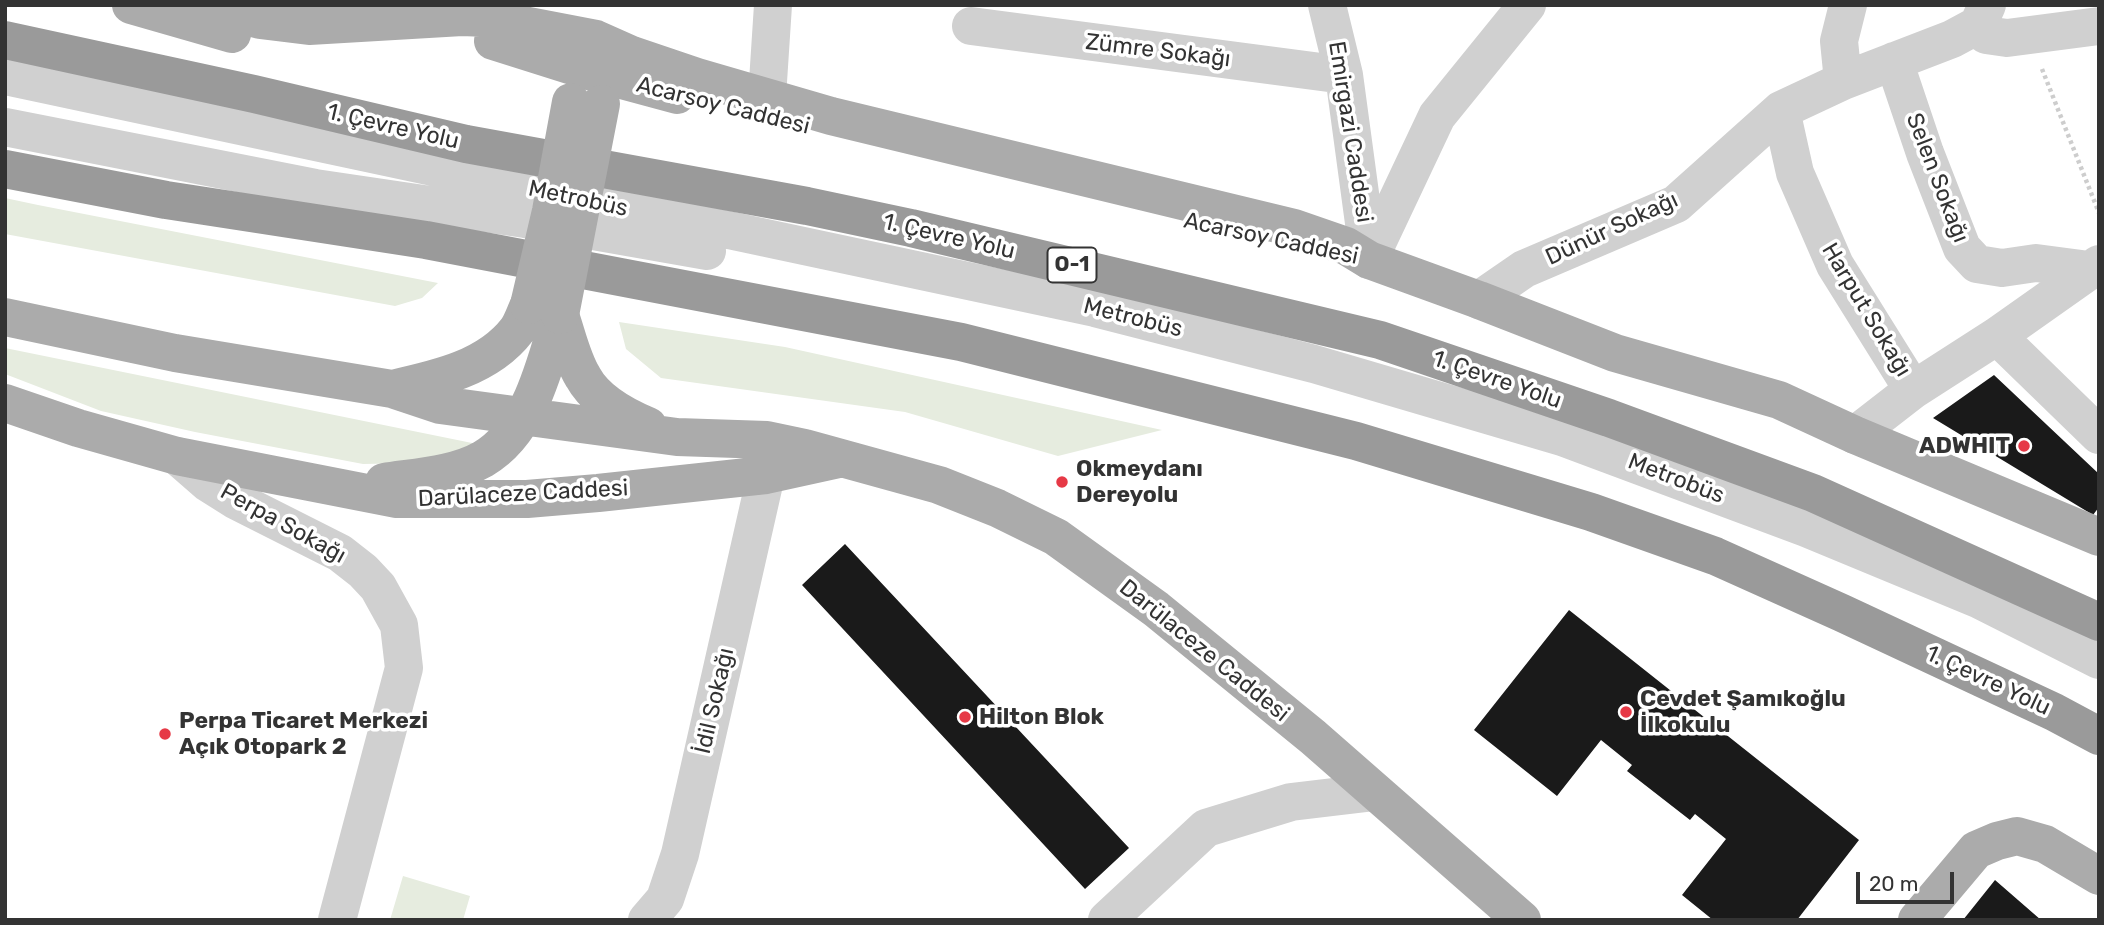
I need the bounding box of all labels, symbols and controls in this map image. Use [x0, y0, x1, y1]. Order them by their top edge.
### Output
street label: Zümre Sokağı [1084, 28, 1232, 74]
street label: Emirgazi Caddesi [1322, 39, 1378, 225]
street label: Acarsoy Caddesi [633, 71, 813, 141]
street label: 1. Çevre Yolu [324, 98, 462, 156]
street label: Selen Sokağı [1900, 109, 1974, 247]
street label: Metrobüs [526, 175, 630, 223]
street label: Dünür Sokağı [1541, 186, 1683, 272]
street label: Acarsoy Caddesi [1181, 207, 1361, 271]
street label: 1. Çevre Yolu [880, 208, 1018, 266]
street label: Harput Sokağı [1815, 238, 1917, 382]
road number: O-1 [1048, 247, 1096, 282]
street label: Metrobüs [1081, 292, 1185, 344]
street label: 1. Çevre Yolu [1429, 345, 1565, 415]
place label: ADWHIT [1919, 432, 2010, 460]
marker: ADWHIT [2016, 438, 2032, 454]
street label: Metrobüs [1624, 448, 1728, 510]
place label: Okmeydanı Dereyolu [1076, 455, 1203, 509]
marker: Okmeydanı Dereyolu [1054, 474, 1070, 490]
street label: Darülaceze Caddesi [417, 475, 629, 513]
street label: Perpa Sokağı [215, 478, 351, 570]
street label: Darülaceze Caddesi [1113, 574, 1295, 728]
street label: 1. Çevre Yolu [1921, 640, 2055, 722]
street label: İdil Sokağı [689, 645, 741, 757]
place label: Cevdet Şamıkoğlu İlkokulu [1640, 685, 1846, 739]
place label: Hilton Blok [979, 703, 1104, 731]
marker: Cevdet Şamıkoğlu İlkokulu [1618, 704, 1634, 720]
place label: Perpa Ticaret Merkezi Açık Otopark 2 [179, 707, 428, 761]
marker: Hilton Blok [957, 709, 973, 725]
marker: Perpa Ticaret Merkezi Açık Otopark 2 [157, 726, 173, 742]
scale bar [1859, 858, 1957, 902]
text: 20 m [1869, 871, 1918, 896]

